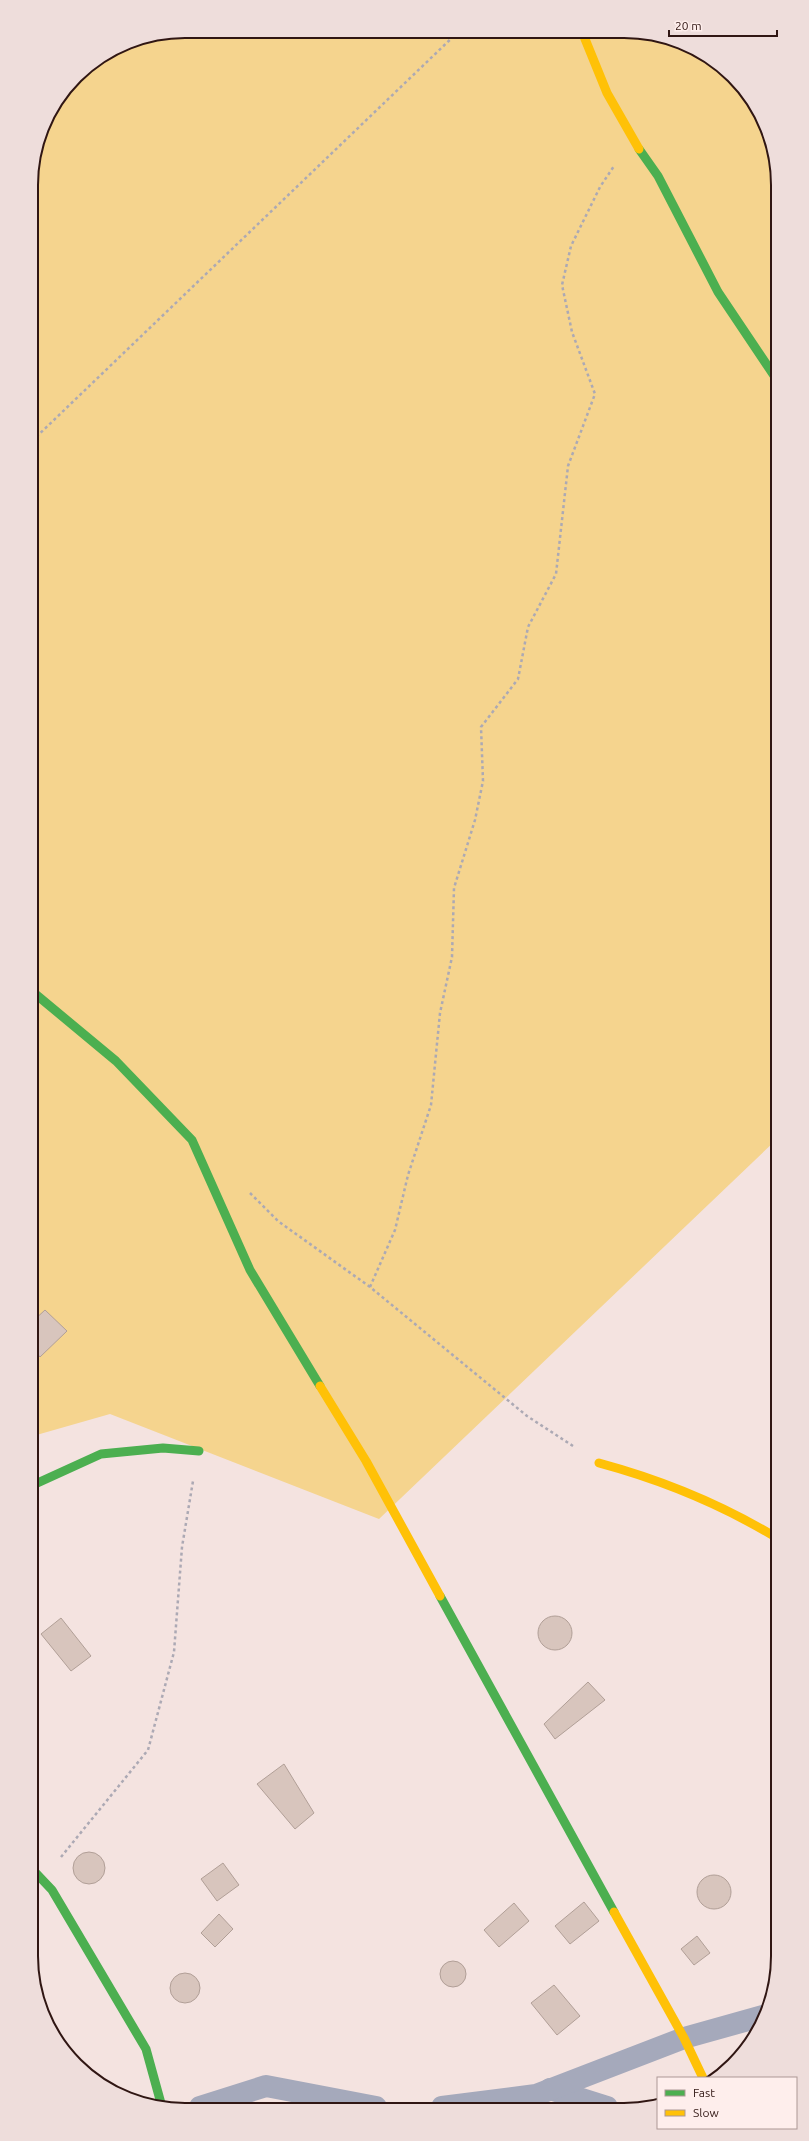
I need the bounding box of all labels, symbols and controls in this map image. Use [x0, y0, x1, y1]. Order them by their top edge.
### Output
scale bar [669, 12, 777, 38]
text: 20 m [675, 19, 702, 32]
legend [657, 2077, 797, 2129]
text: Fast [693, 2086, 715, 2099]
text: Slow [693, 2106, 719, 2119]

